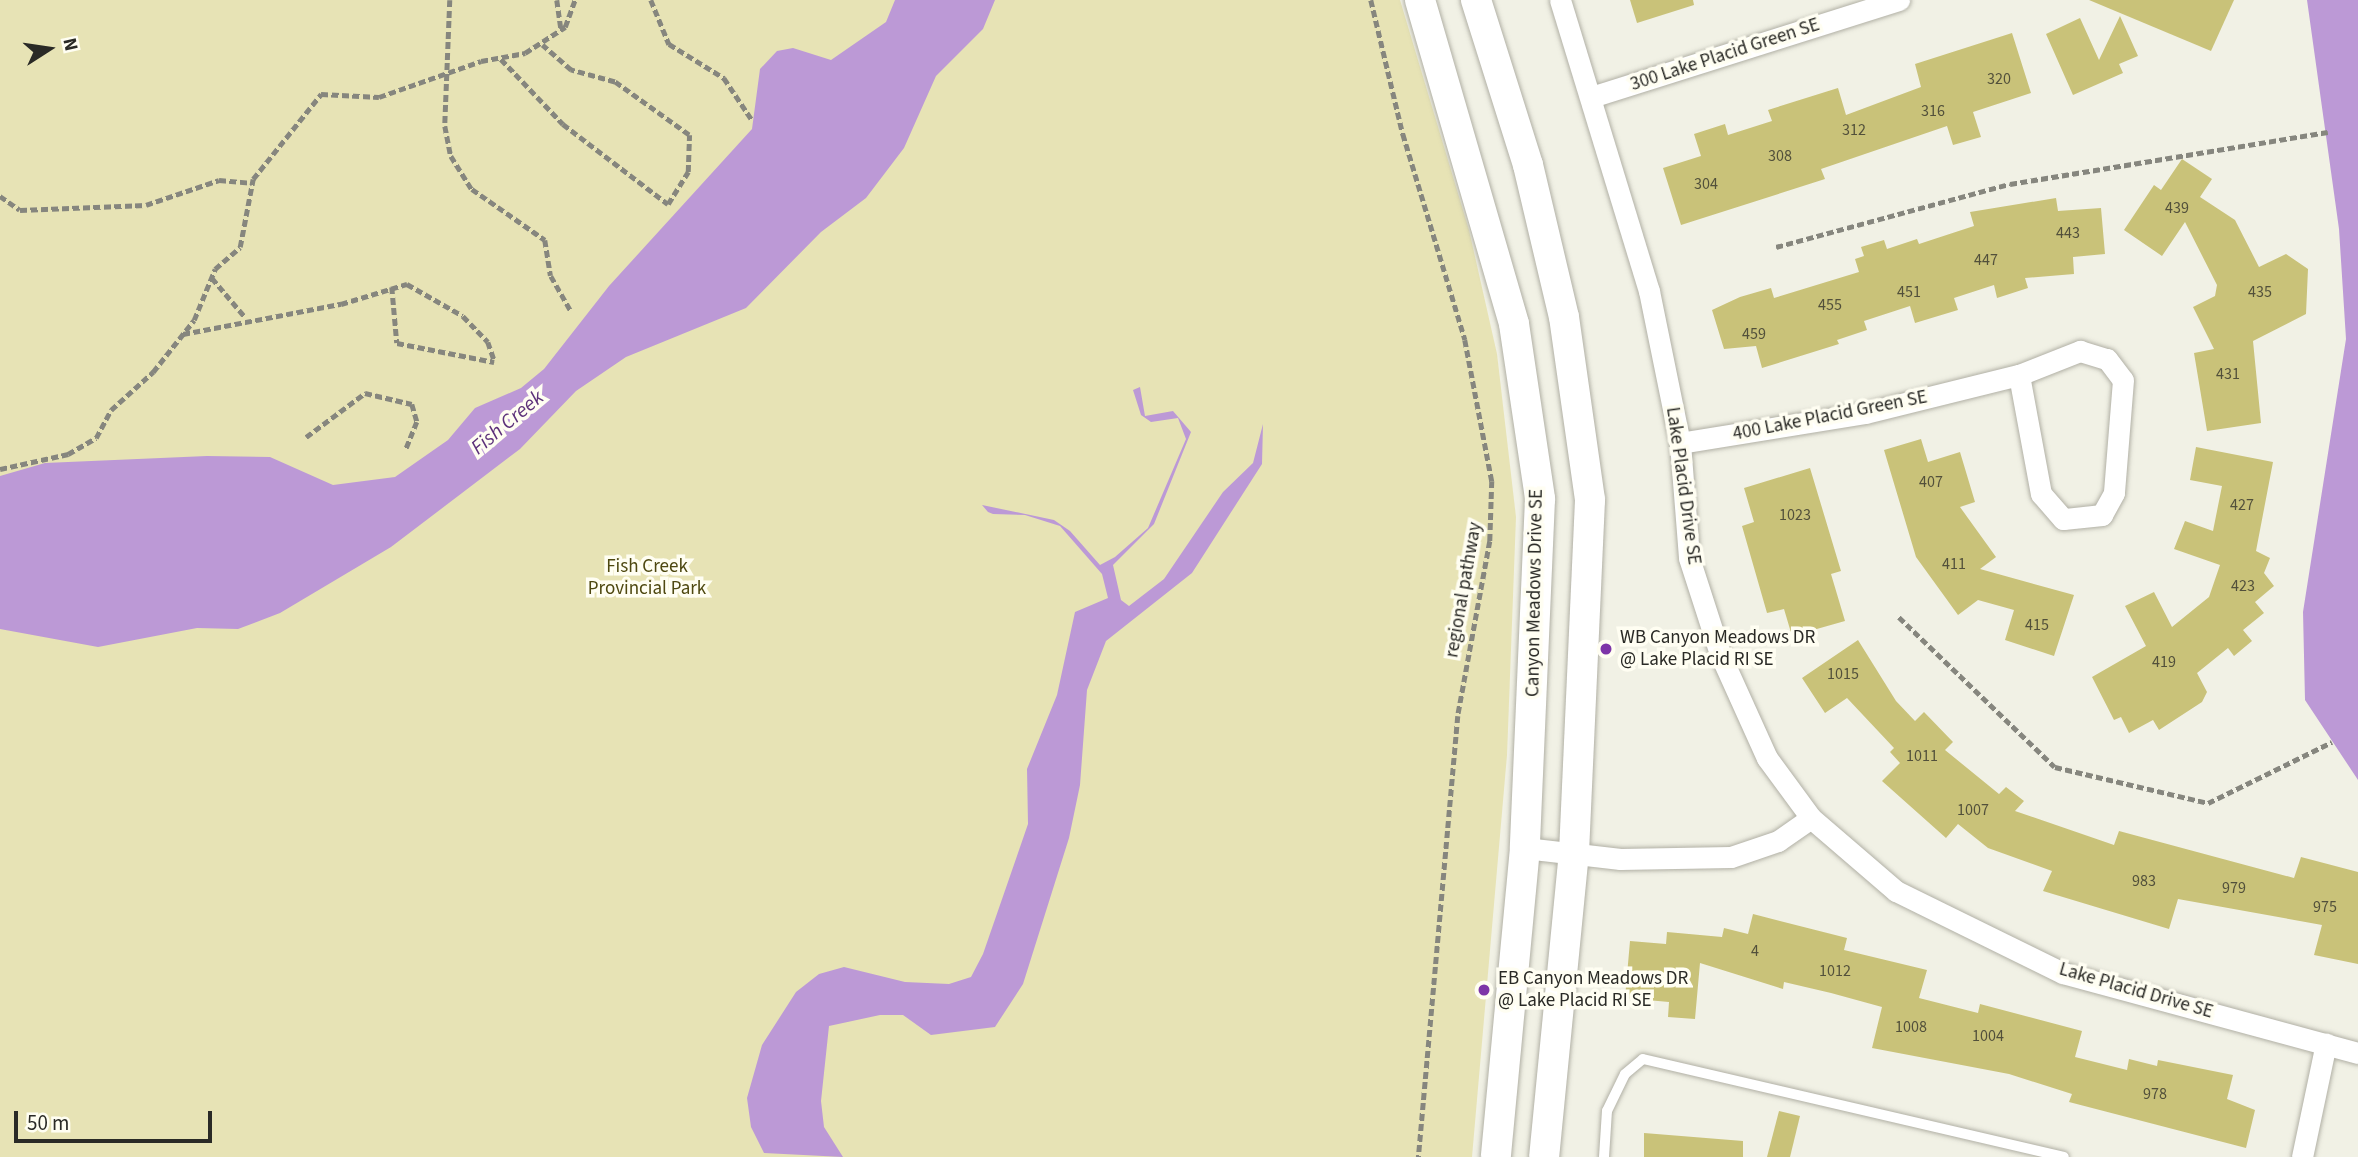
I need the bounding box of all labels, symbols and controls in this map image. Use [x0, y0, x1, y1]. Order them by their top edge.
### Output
north arrow [14, 14, 84, 84]
street label: 300 Lake Placid Green SE [1628, 14, 1822, 96]
text: N [56, 36, 85, 54]
house number: 320 [1987, 69, 2011, 89]
house number: 316 [1921, 101, 1945, 121]
house number: 312 [1842, 120, 1866, 140]
house number: 308 [1768, 146, 1792, 166]
house number: 304 [1694, 174, 1718, 194]
house number: 439 [2165, 198, 2189, 218]
house number: 443 [2056, 223, 2080, 243]
house number: 447 [1974, 250, 1998, 270]
house number: 451 [1897, 282, 1921, 302]
house number: 435 [2248, 282, 2272, 302]
house number: 455 [1818, 295, 1842, 315]
house number: 459 [1742, 324, 1766, 344]
house number: 431 [2216, 364, 2240, 384]
water label: Fish Creek [465, 384, 549, 460]
street label: 400 Lake Placid Green SE [1731, 386, 1929, 446]
street label: Lake Placid Drive SE [1661, 406, 1705, 566]
house number: 407 [1919, 472, 1943, 492]
street label: Canyon Meadows Drive SE [1522, 489, 1548, 697]
house number: 427 [2230, 495, 2254, 515]
house number: 1023 [1779, 505, 1811, 525]
street label: regional pathway [1441, 521, 1487, 659]
house number: 411 [1942, 554, 1966, 574]
park label: Fish Creek Provincial Park [588, 556, 706, 600]
house number: 423 [2231, 576, 2255, 596]
house number: 415 [2025, 615, 2049, 635]
place label: WB Canyon Meadows DR @ Lake Placid RI SE [1620, 627, 1815, 671]
marker: WB Canyon Meadows DR @ Lake Placid RI SE [1598, 641, 1614, 657]
house number: 419 [2152, 652, 2176, 672]
house number: 1015 [1827, 664, 1859, 684]
house number: 1011 [1906, 746, 1938, 766]
house number: 1007 [1957, 800, 1989, 820]
house number: 983 [2132, 871, 2156, 891]
house number: 979 [2222, 878, 2246, 898]
house number: 975 [2313, 897, 2337, 917]
house number: 4 [1751, 941, 1759, 961]
street label: Lake Placid Drive SE [2056, 958, 2216, 1024]
house number: 1012 [1819, 961, 1851, 981]
place label: EB Canyon Meadows DR @ Lake Placid RI SE [1498, 968, 1688, 1012]
marker: EB Canyon Meadows DR @ Lake Placid RI SE [1476, 982, 1492, 998]
house number: 1008 [1895, 1017, 1927, 1037]
house number: 1004 [1972, 1026, 2004, 1046]
house number: 978 [2143, 1084, 2167, 1104]
scale bar [18, 1098, 215, 1142]
text: 50 m [27, 1108, 69, 1138]

